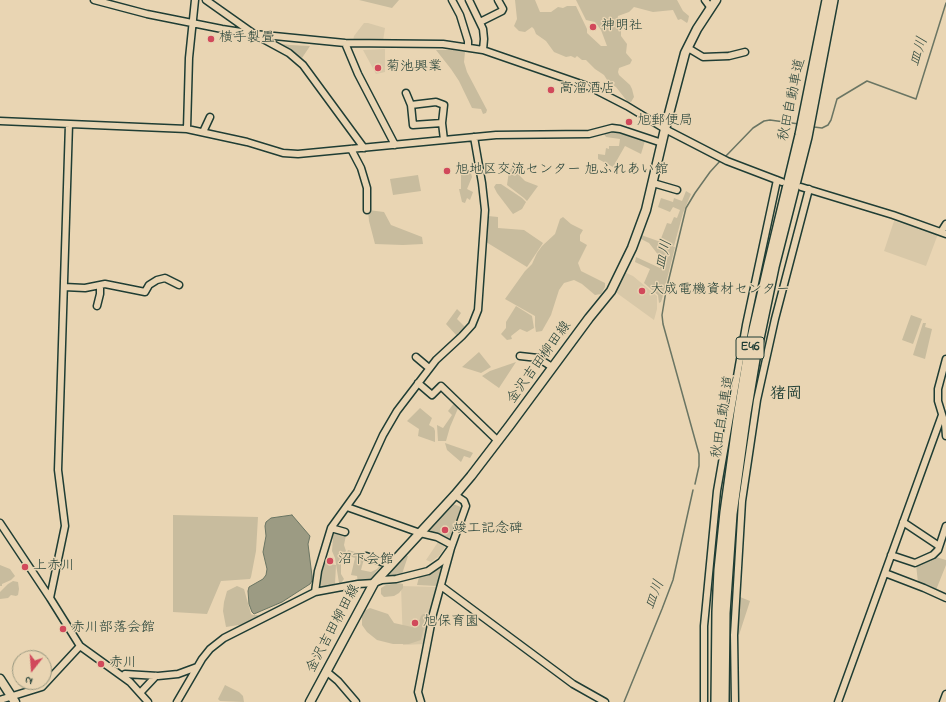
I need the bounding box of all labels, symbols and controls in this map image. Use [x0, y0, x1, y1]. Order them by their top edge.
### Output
place label: 神明社 [601, 19, 643, 35]
marker: 神明社 [588, 22, 598, 32]
place label: 横手製畳 [219, 31, 275, 47]
marker: 横手製畳 [206, 34, 216, 44]
water label: 皿川 [907, 35, 933, 69]
street label: 秋田自動車道 [776, 57, 810, 143]
place label: 菊池興業 [386, 60, 442, 76]
marker: 菊池興業 [373, 63, 383, 73]
place label: 高溜酒店 [559, 82, 615, 98]
marker: 高溜酒店 [546, 85, 556, 95]
place label: 旭郵便局 [637, 114, 693, 130]
marker: 旭郵便局 [624, 117, 634, 127]
place label: 旭地区交流センター 旭ふれあい館 [455, 163, 668, 179]
marker: 旭地区交流センター 旭ふれあい館 [442, 166, 452, 176]
water label: 皿川 [653, 238, 677, 272]
place label: 大成電機資材センター [650, 283, 790, 299]
marker: 大成電機資材センター [637, 286, 647, 296]
street label: 金沢吉田柳田線 [504, 318, 576, 408]
road number: E46 [736, 337, 764, 359]
street label: 秋田自動車道 [709, 374, 739, 460]
district label: 猪岡 [770, 385, 802, 405]
place label: 竣工記念碑 [453, 522, 523, 538]
marker: 竣工記念碑 [440, 525, 450, 535]
place label: 沼下会館 [338, 553, 394, 569]
marker: 沼下会館 [325, 556, 335, 566]
place label: 上赤川 [33, 559, 75, 575]
marker: 上赤川 [20, 562, 30, 572]
water label: 皿川 [642, 578, 670, 612]
street label: 金沢吉田柳田線 [304, 582, 364, 676]
place label: 旭保育園 [423, 615, 479, 631]
marker: 旭保育園 [410, 618, 420, 628]
place label: 赤川部落会館 [71, 621, 155, 637]
marker: 赤川部落会館 [58, 624, 68, 634]
north arrow [12, 650, 52, 690]
place label: 赤川 [109, 656, 137, 672]
marker: 赤川 [96, 659, 106, 669]
text: N [23, 672, 35, 689]

